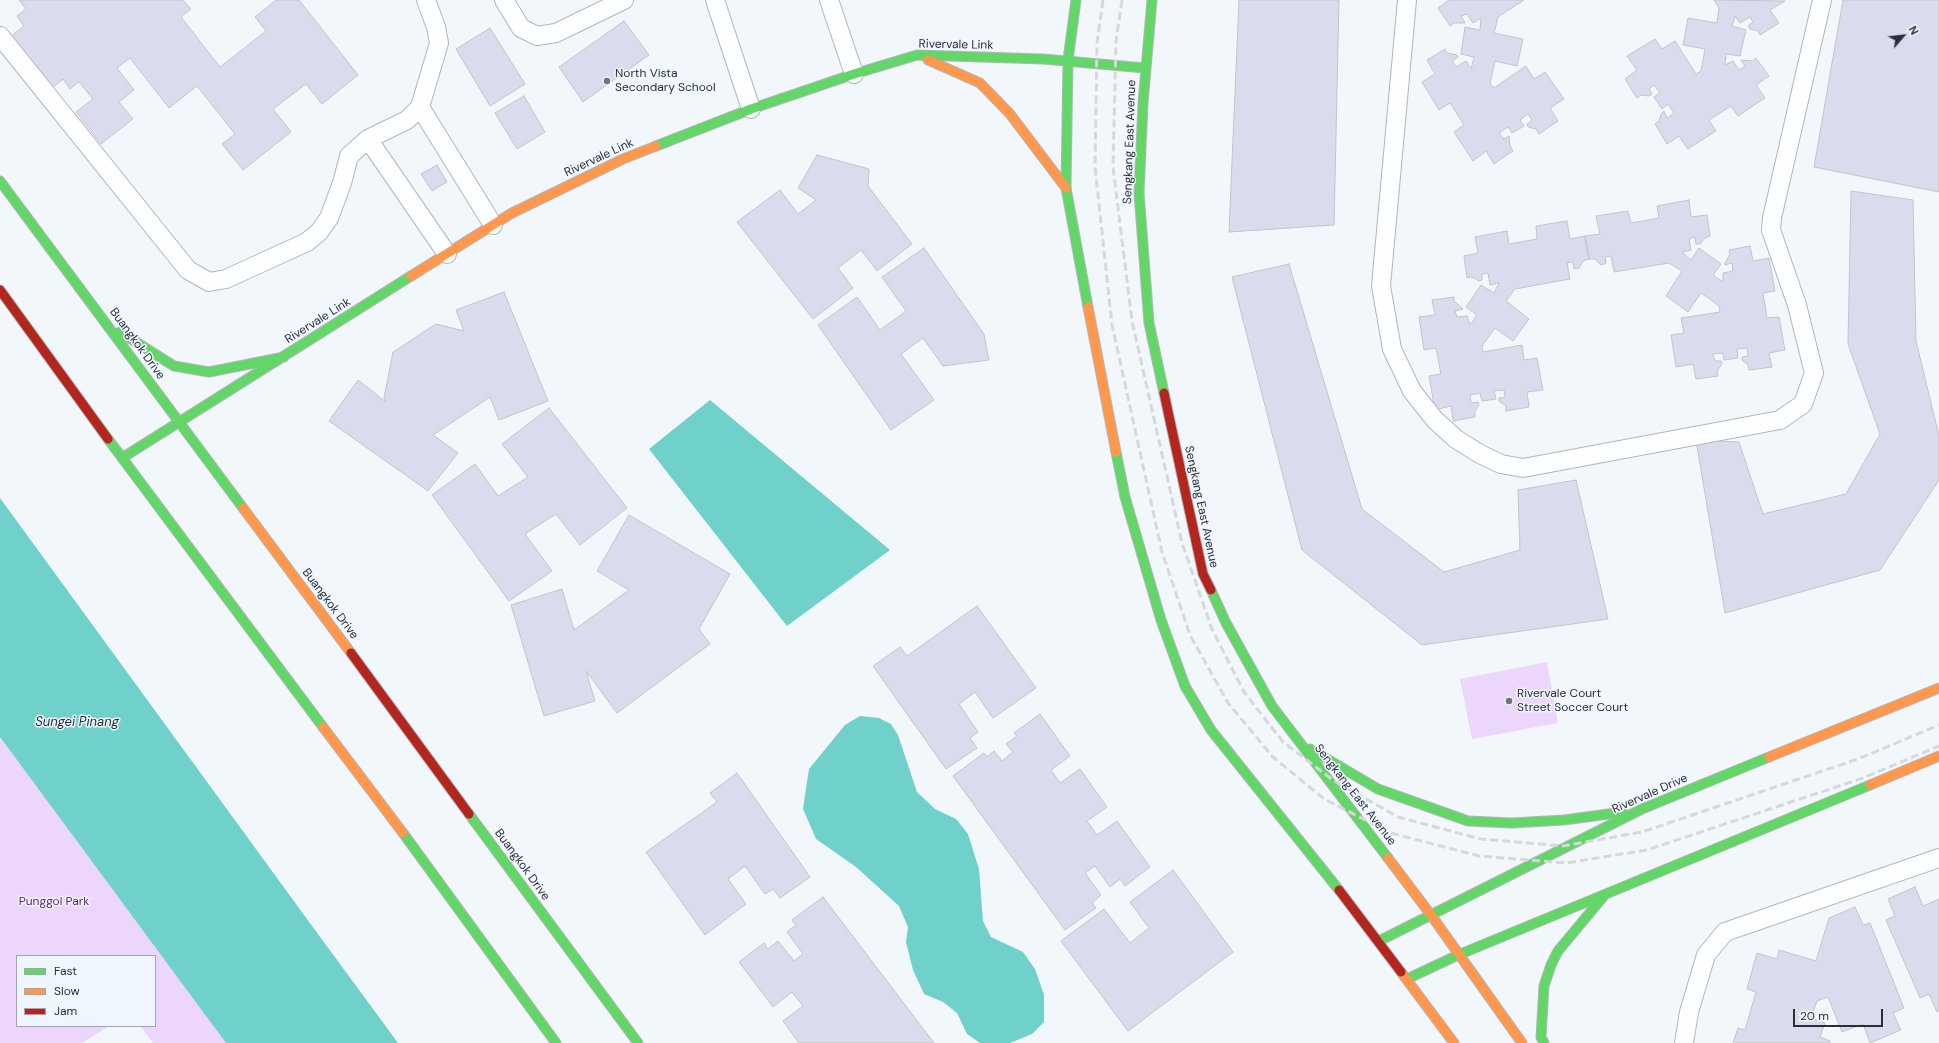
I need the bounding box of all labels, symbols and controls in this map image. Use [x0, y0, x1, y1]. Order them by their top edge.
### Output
north arrow [1883, 16, 1923, 56]
text: N [1906, 24, 1922, 37]
street label: Rivervale Link [919, 37, 993, 53]
place label: North Vista Secondary School [615, 67, 716, 95]
marker: North Vista Secondary School [602, 76, 612, 86]
street label: Sengkang East Avenue [1121, 80, 1139, 204]
street label: Rivervale Link [562, 136, 636, 180]
street label: Rivervale Link [283, 295, 353, 347]
street label: Buangkok Drive [106, 306, 168, 382]
street label: Sengkang East Avenue [1181, 445, 1221, 569]
street label: Buangkok Drive [299, 566, 361, 642]
place label: Rivervale Court Street Soccer Court [1517, 687, 1628, 715]
marker: Rivervale Court Street Soccer Court [1504, 696, 1514, 706]
water label: Sungei Pinang [35, 715, 119, 731]
street label: Sengkang East Avenue [1311, 742, 1399, 848]
street label: Rivervale Drive [1610, 771, 1690, 817]
street label: Buangkok Drive [491, 827, 553, 903]
park label: Punggol Park [19, 895, 89, 909]
legend [16, 955, 156, 1027]
text: Fast [54, 963, 77, 979]
text: Slow [54, 983, 80, 999]
scale bar [1795, 1001, 1885, 1027]
text: Jam [54, 1003, 77, 1019]
text: 20 m [1800, 1008, 1829, 1024]

